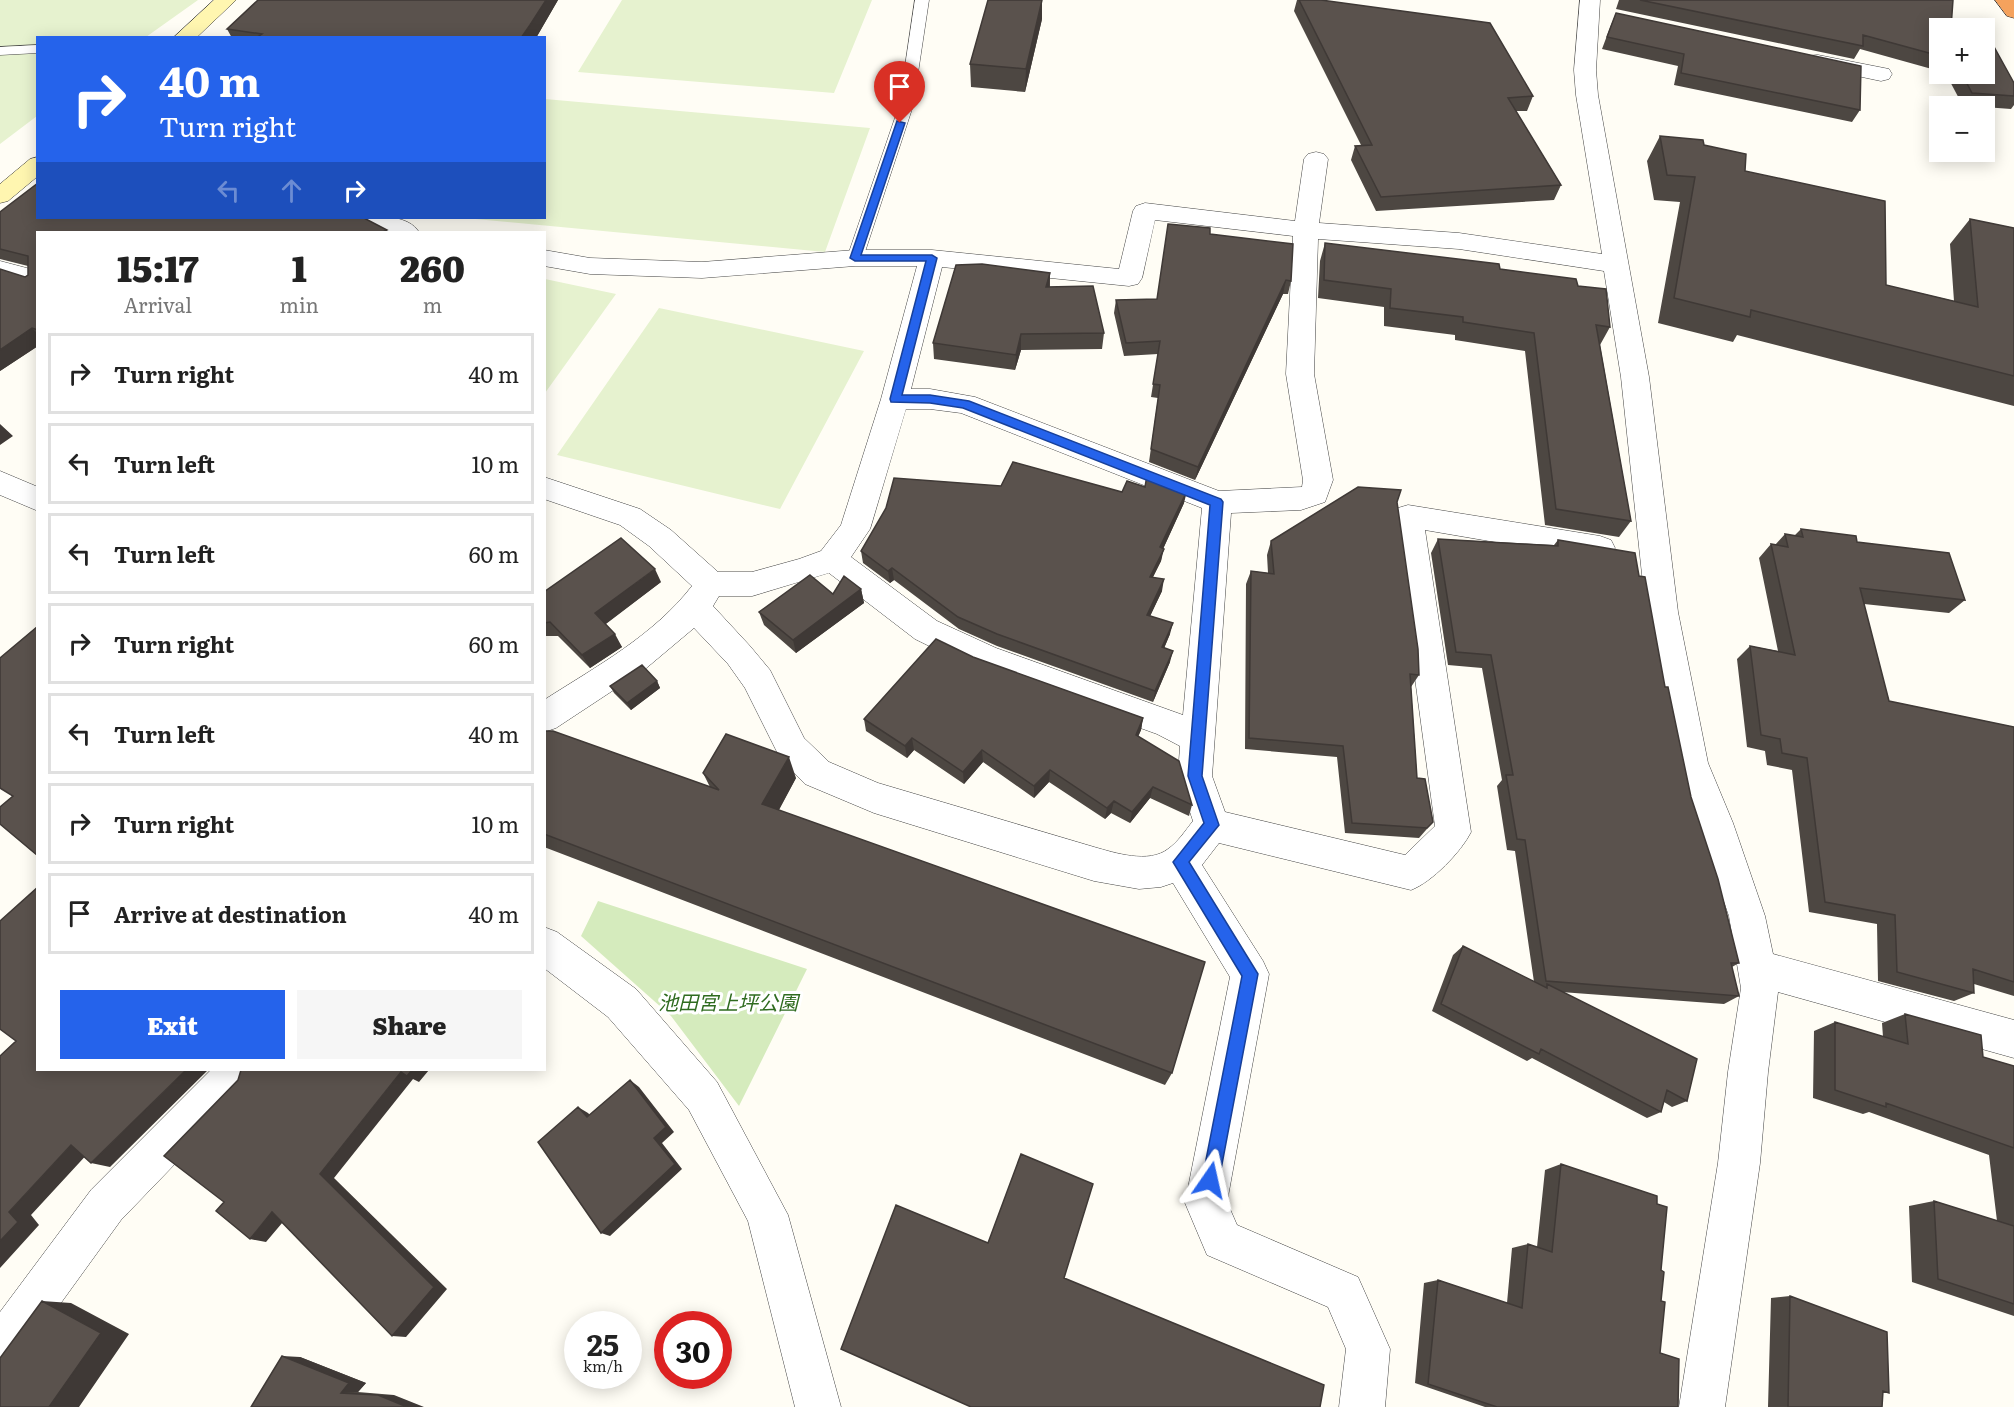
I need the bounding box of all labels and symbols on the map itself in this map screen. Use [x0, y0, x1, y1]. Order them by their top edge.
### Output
pin [874, 61, 925, 123]
park label: 池田宮上坪公園 [658, 986, 801, 1016]
position arrow [1178, 1148, 1242, 1212]
speed limit sign: 30 [654, 1311, 732, 1389]

